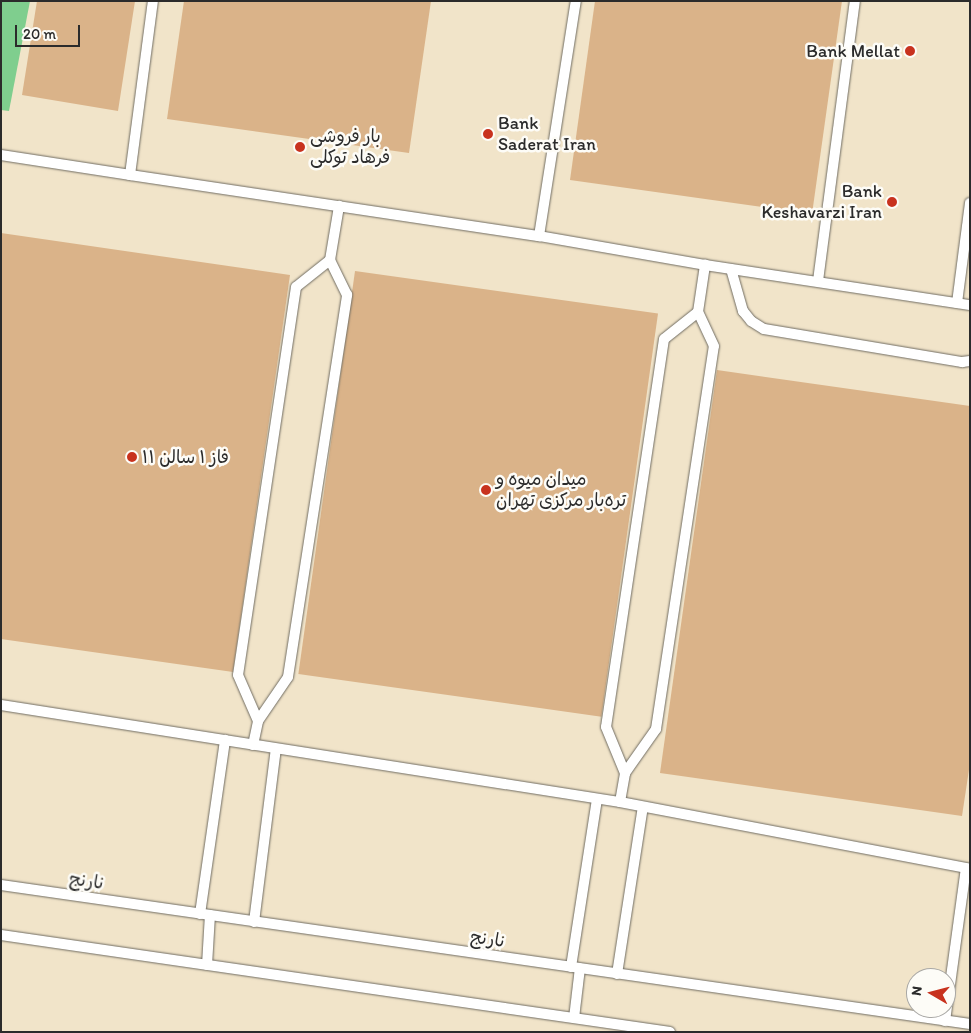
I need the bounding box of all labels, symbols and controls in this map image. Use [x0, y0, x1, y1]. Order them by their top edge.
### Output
scale bar [18, 15, 82, 47]
text: 20 m [23, 25, 56, 43]
place label: Bank Mellat [807, 40, 900, 62]
marker: Bank Mellat [904, 45, 916, 57]
place label: Bank Saderat Iran [498, 113, 596, 156]
place label: بار فروشی فرهاد توکلی [310, 126, 390, 168]
marker: Bank Saderat Iran [482, 128, 494, 140]
marker: بار فروشی فرهاد توکلی [294, 141, 306, 153]
place label: Bank Keshavarzi Iran [761, 181, 882, 223]
marker: Bank Keshavarzi Iran [886, 196, 898, 208]
place label: فاز ۱ سالن ۱۱ [142, 446, 229, 468]
marker: فاز ۱ سالن ۱۱ [126, 451, 138, 463]
place label: میدان میوه و تره‌بار مرکزی تهران [496, 469, 626, 512]
marker: میدان میوه و تره‌بار مرکزی تهران [480, 484, 492, 496]
street label: نارنج [68, 868, 106, 894]
street label: نارنج [469, 926, 507, 952]
north arrow [906, 968, 956, 1018]
text: N [908, 985, 926, 997]

